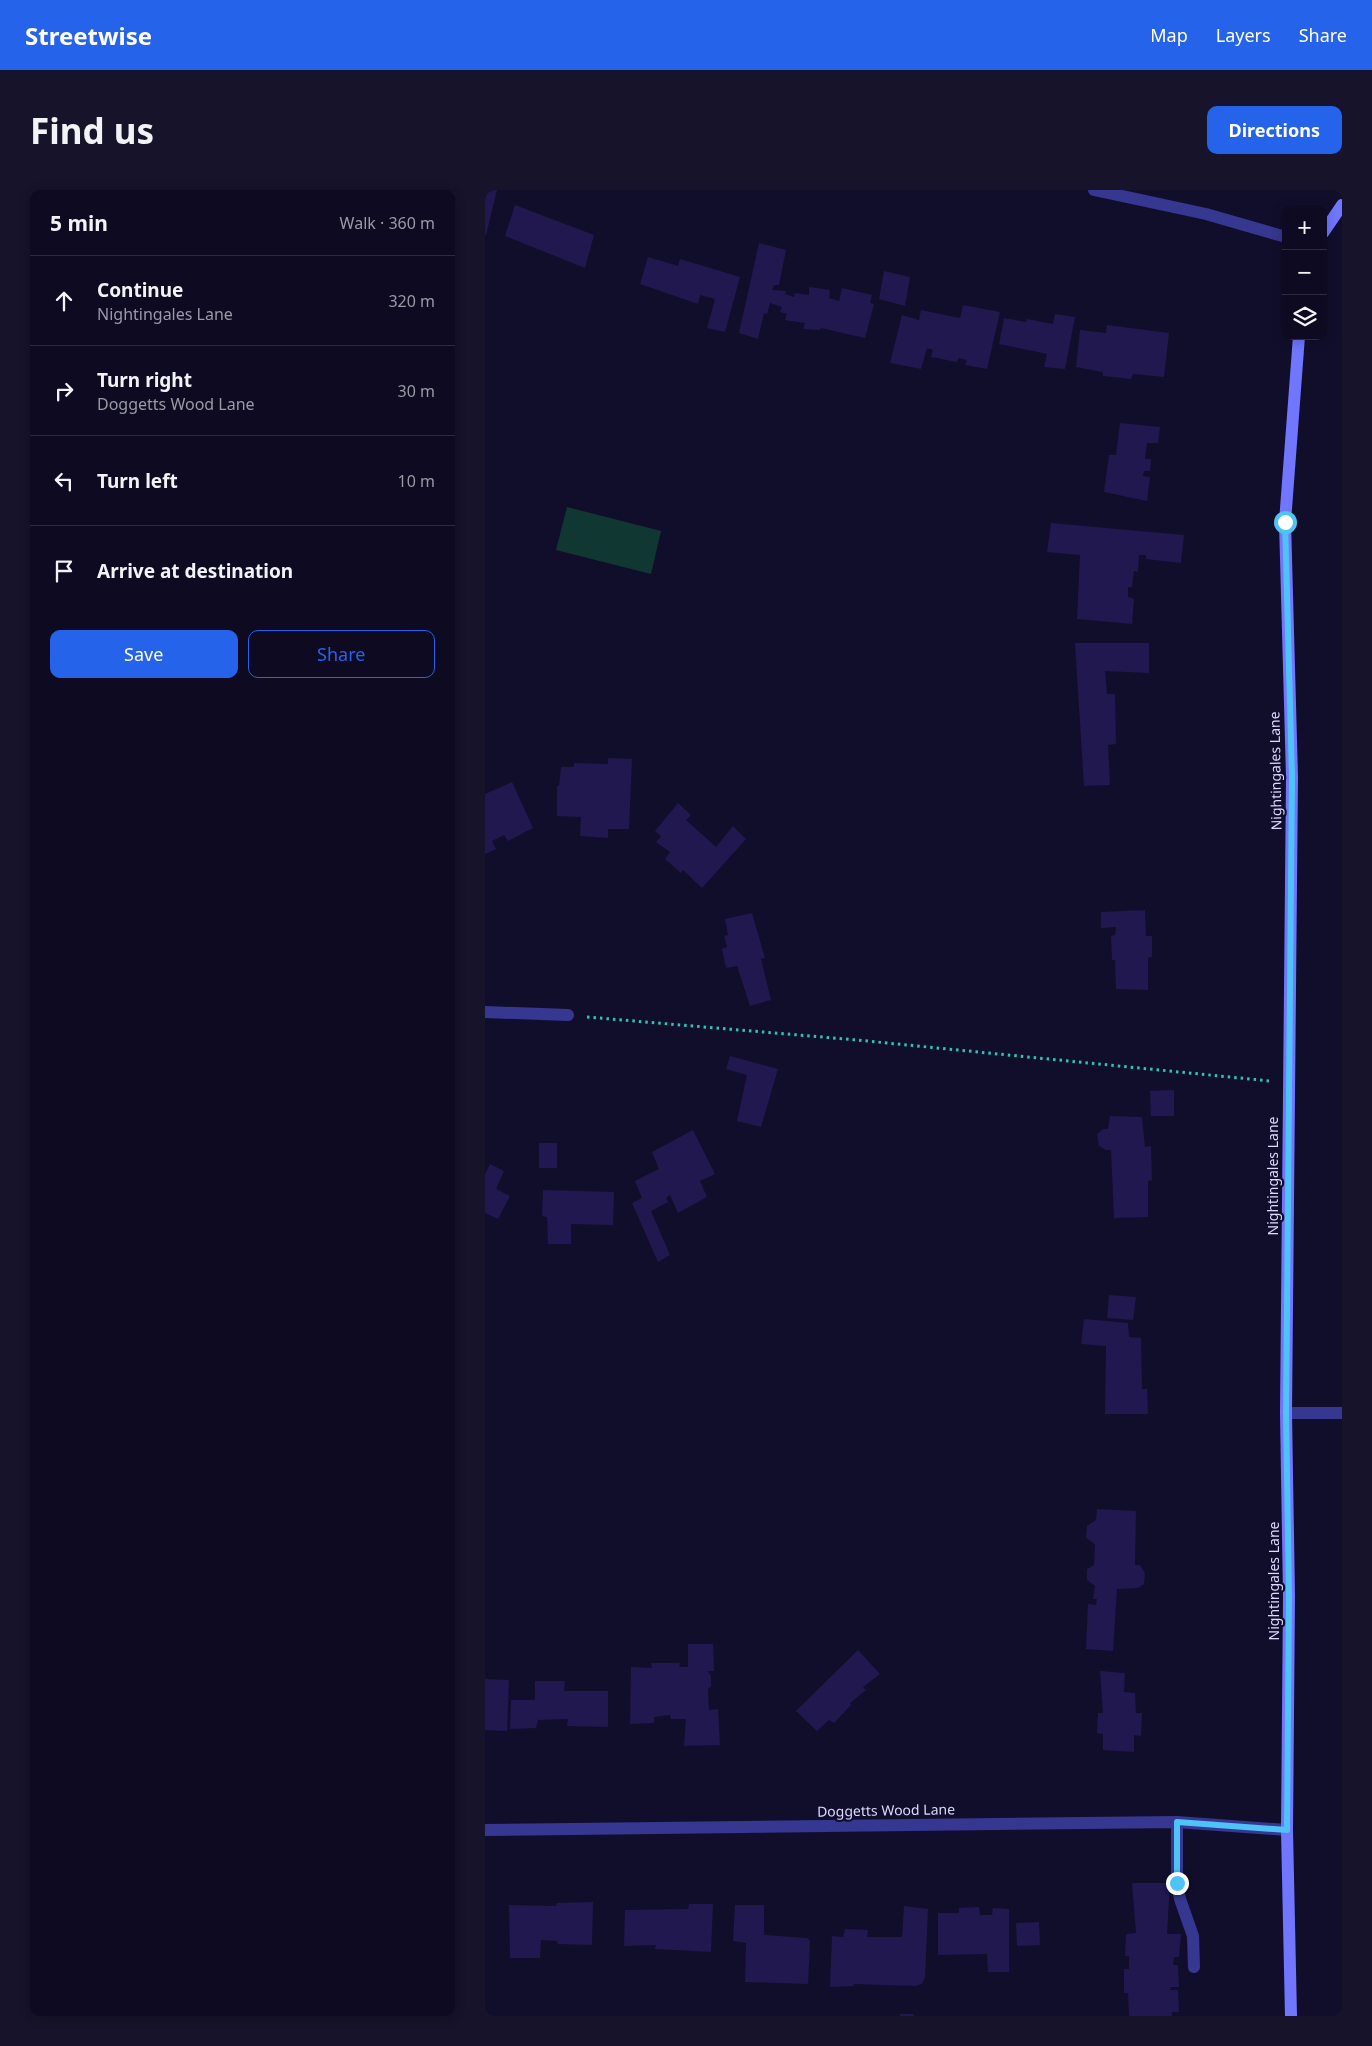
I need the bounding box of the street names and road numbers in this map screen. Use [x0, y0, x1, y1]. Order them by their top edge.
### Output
street label: Nightingales Lane [1264, 711, 1286, 831]
street label: Nightingales Lane [1263, 1116, 1282, 1235]
street label: Nightingales Lane [1264, 1521, 1283, 1640]
street label: Doggetts Wood Lane [817, 1799, 955, 1821]

